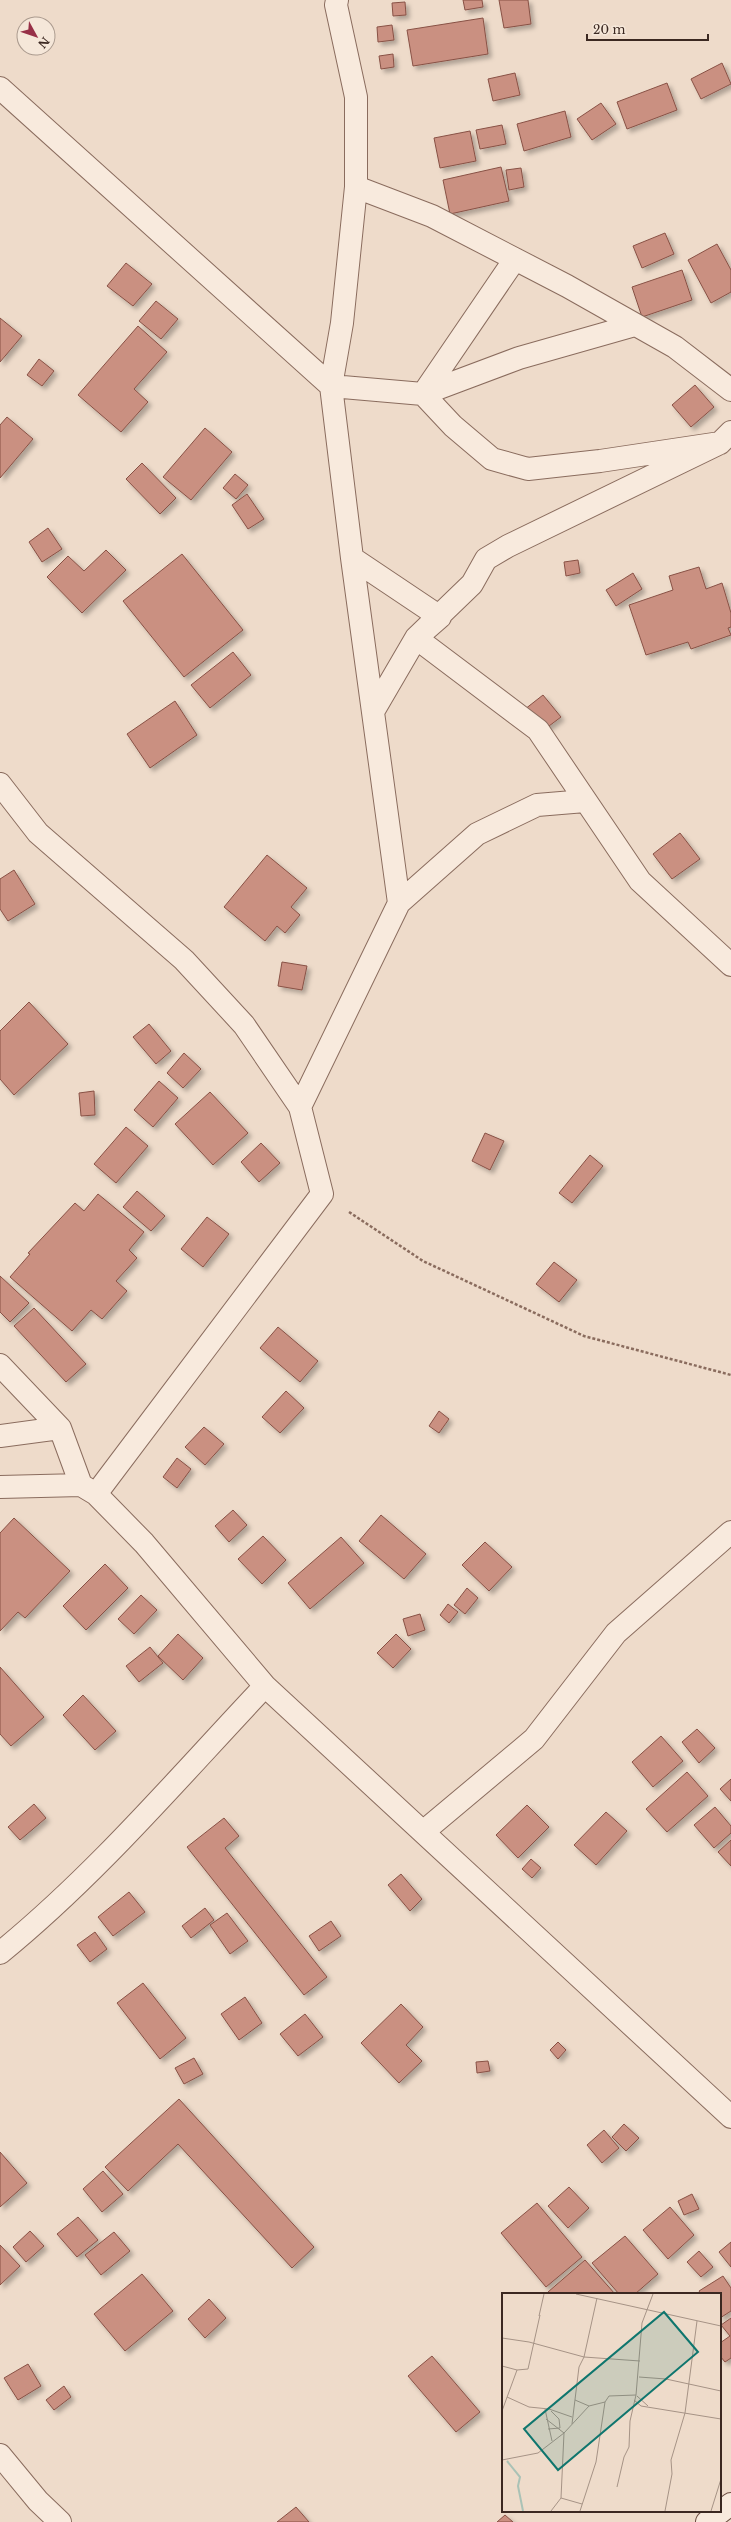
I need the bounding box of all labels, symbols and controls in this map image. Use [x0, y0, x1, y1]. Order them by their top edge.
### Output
north arrow [16, 16, 56, 56]
scale bar [587, 16, 708, 42]
text: 20 m [593, 22, 625, 37]
text: N [35, 34, 52, 51]
inset map [502, 2293, 721, 2512]

